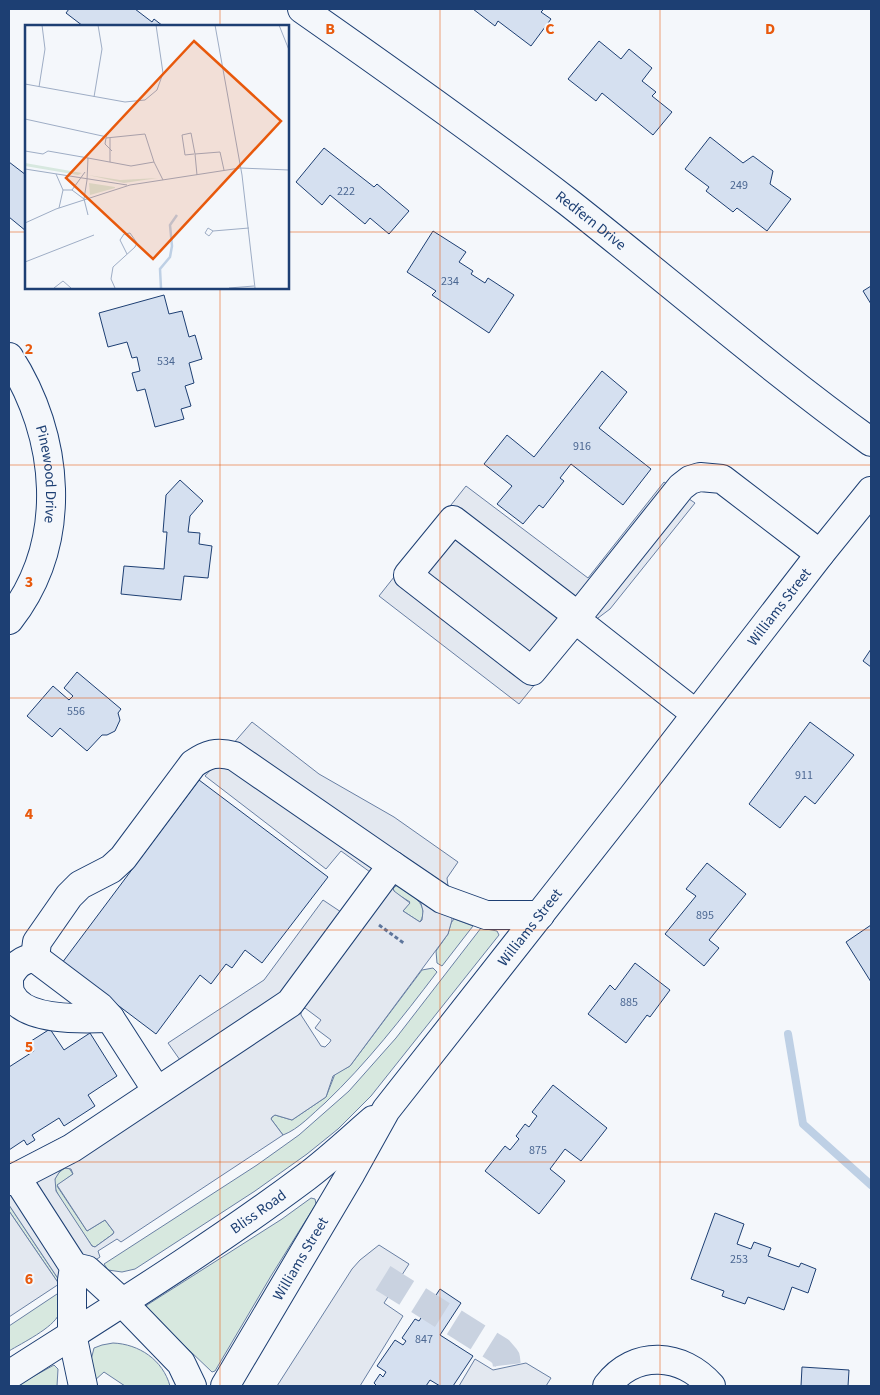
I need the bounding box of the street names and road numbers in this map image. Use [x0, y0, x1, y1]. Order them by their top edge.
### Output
street label: Redfern Drive [551, 186, 631, 255]
street label: Pinewood Drive [31, 423, 62, 524]
street label: Williams Street [742, 563, 816, 650]
street label: Williams Street [492, 884, 567, 971]
street label: Bliss Road [226, 1184, 291, 1239]
street label: Williams Street [267, 1213, 333, 1304]

